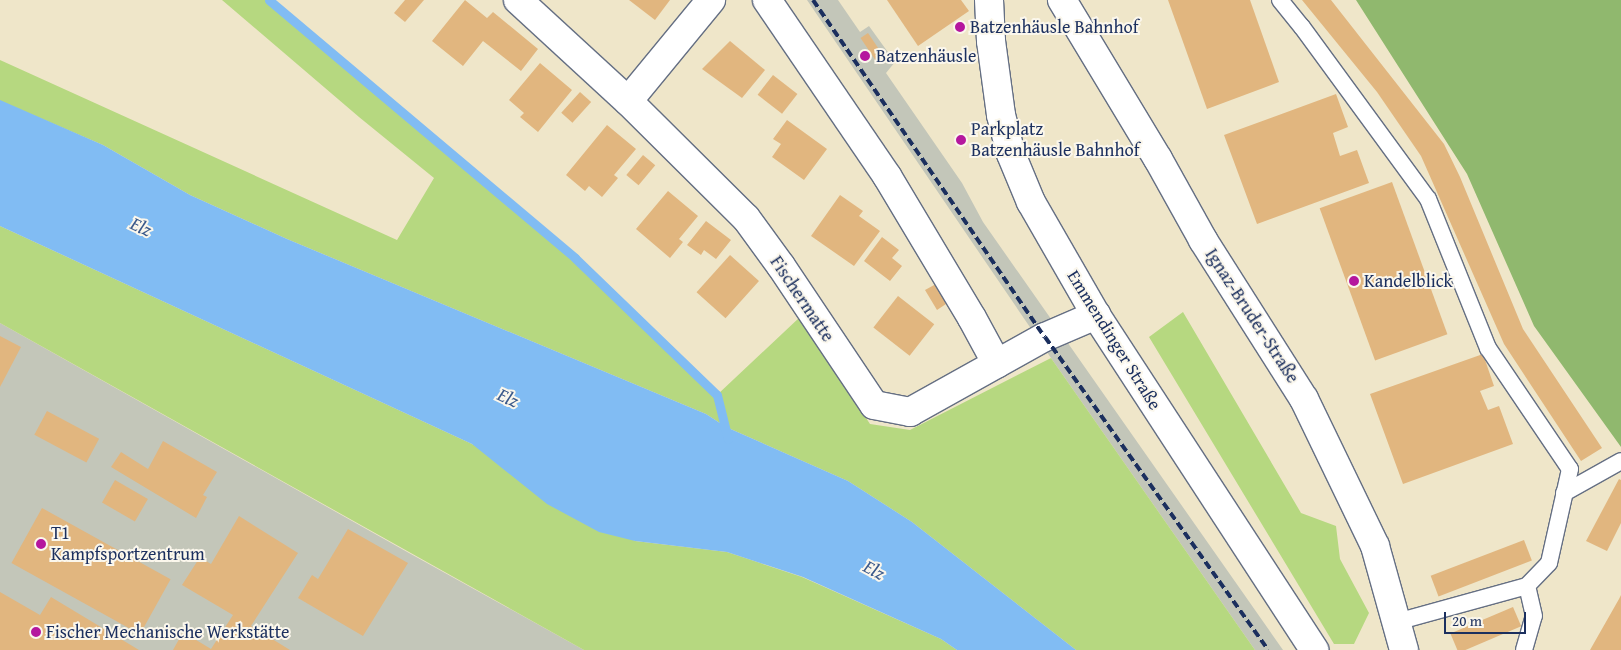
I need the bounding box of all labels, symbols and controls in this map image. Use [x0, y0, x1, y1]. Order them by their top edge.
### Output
place label: Batzenhäusle Bahnhof [970, 16, 1138, 38]
marker: Batzenhäusle Bahnhof [954, 21, 966, 33]
place label: Batzenhäusle [876, 45, 976, 67]
marker: Batzenhäusle [858, 49, 872, 63]
place label: Parkplatz Batzenhäusle Bahnhof [971, 119, 1139, 162]
marker: Parkplatz Batzenhäusle Bahnhof [955, 134, 967, 146]
water label: Elz [127, 212, 155, 242]
street label: Ignaz-Bruder-Straße [1200, 245, 1304, 387]
street label: Fischermatte [765, 252, 839, 346]
street label: Emmendinger Straße [1062, 266, 1166, 414]
place label: Kandelblick [1364, 270, 1453, 292]
marker: Kandelblick [1348, 275, 1360, 287]
water label: Elz [494, 383, 522, 413]
place label: T1 Kampfsportzentrum [51, 523, 205, 566]
marker: T1 Kampfsportzentrum [35, 538, 47, 550]
water label: Elz [859, 555, 889, 585]
scale bar [1446, 602, 1528, 634]
text: 20 m [1452, 610, 1482, 631]
place label: Fischer Mechanische Werkstätte [46, 621, 289, 643]
marker: Fischer Mechanische Werkstätte [30, 626, 42, 638]

